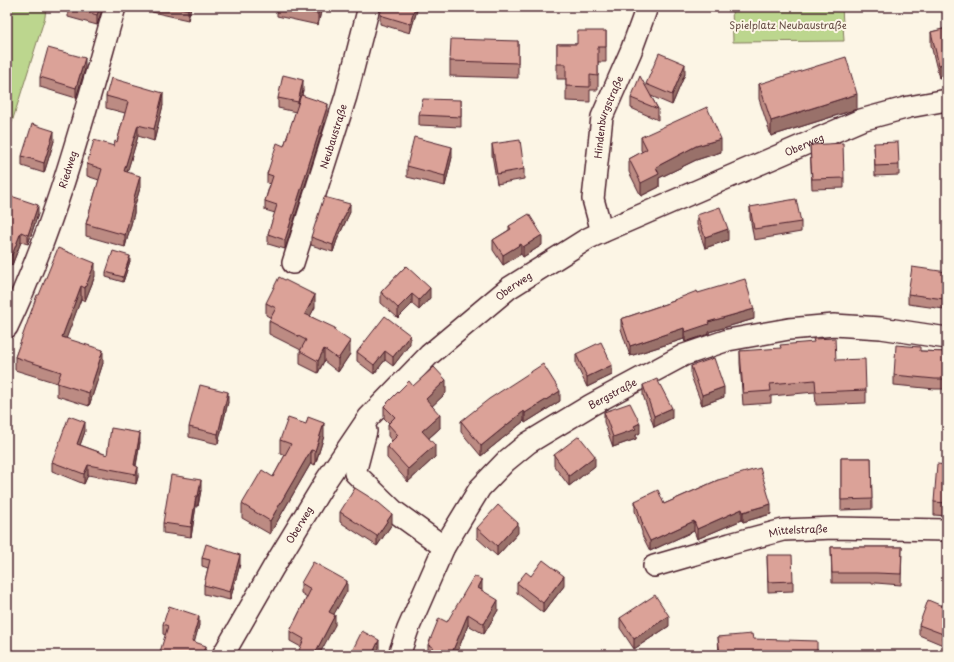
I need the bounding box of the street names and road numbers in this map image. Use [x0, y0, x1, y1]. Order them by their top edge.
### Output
street label: Hindenburgstraße [589, 73, 626, 159]
street label: Neubaustraße [315, 102, 350, 170]
street label: Oberweg [782, 129, 826, 159]
street label: Riedweg [54, 148, 80, 190]
street label: Oberweg [492, 267, 535, 304]
street label: Bergstraße [585, 374, 639, 412]
street label: Oberweg [282, 503, 316, 546]
street label: Mittelstraße [767, 520, 828, 541]

